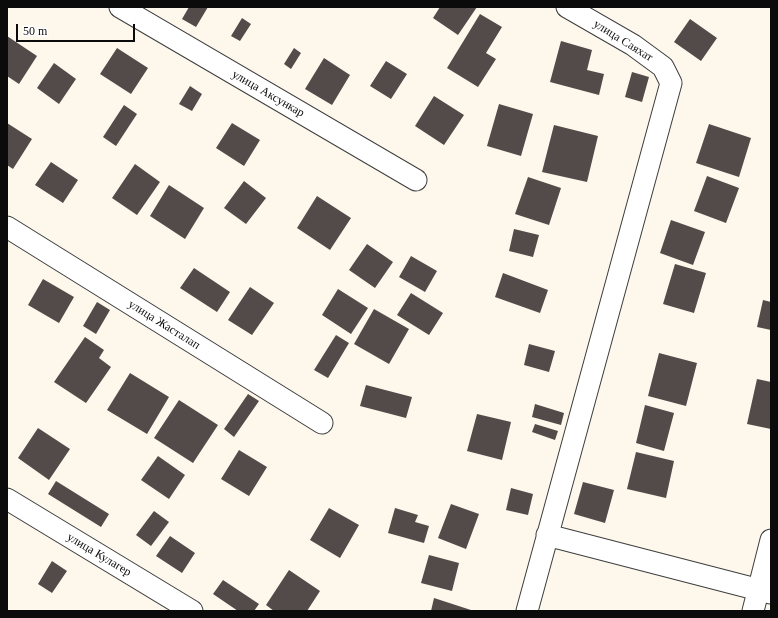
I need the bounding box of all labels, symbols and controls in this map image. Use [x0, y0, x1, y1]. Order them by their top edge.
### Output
scale bar [18, 16, 137, 42]
street label: улица Саяхат [591, 17, 655, 65]
text: 50 m [23, 24, 47, 38]
street label: улица Аксункар [229, 67, 307, 121]
street label: улица Жасталап [125, 297, 203, 353]
street label: улица Кулагер [64, 530, 134, 580]

